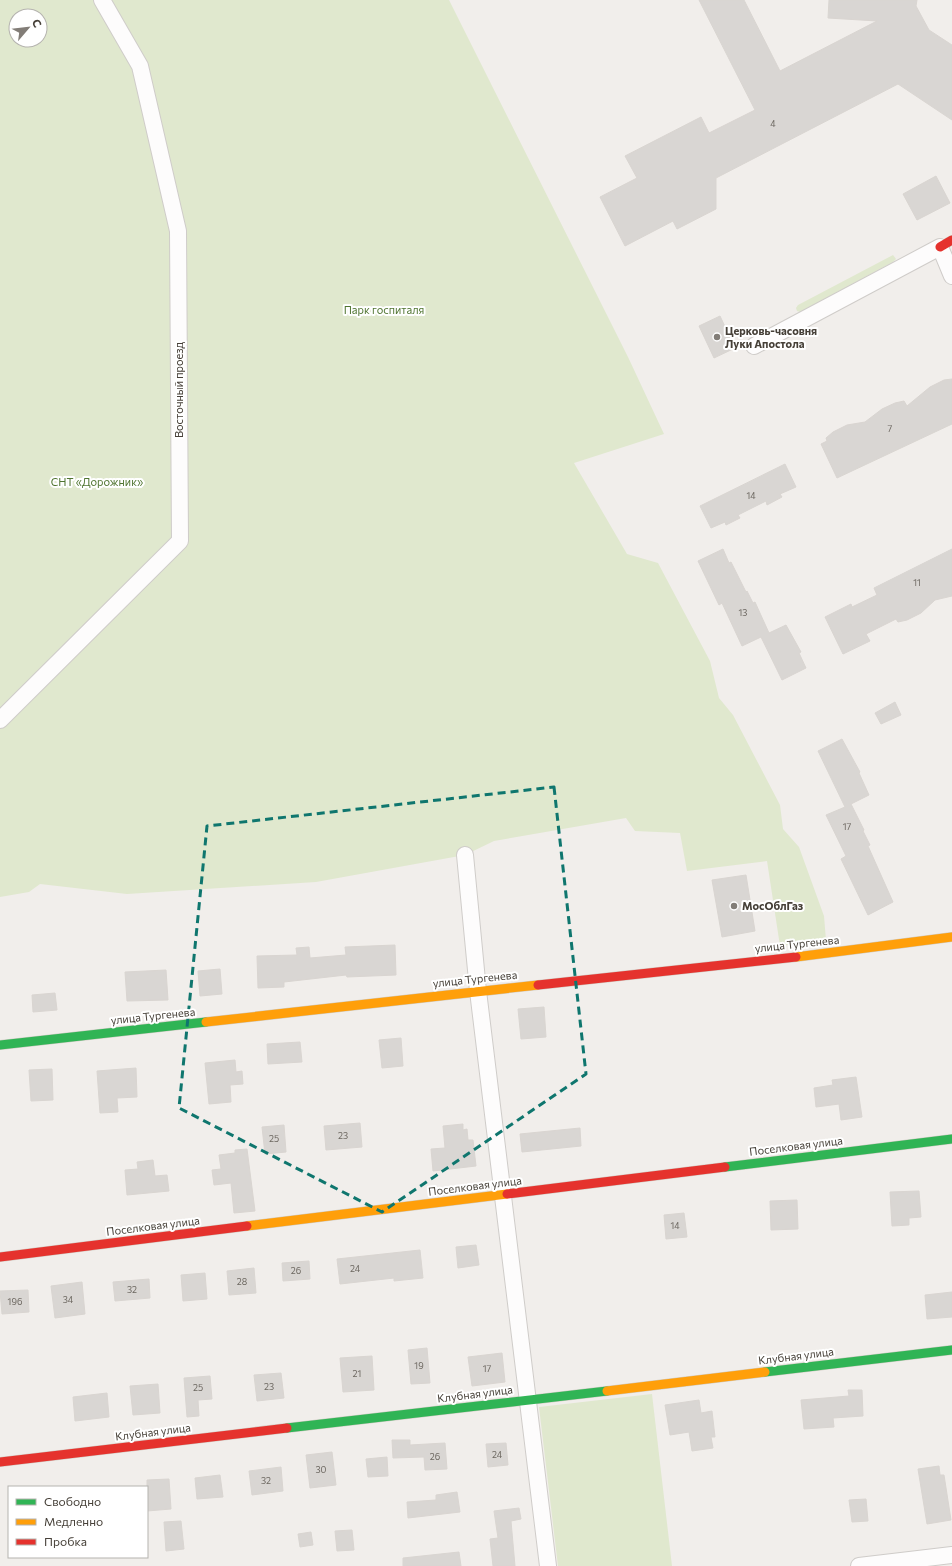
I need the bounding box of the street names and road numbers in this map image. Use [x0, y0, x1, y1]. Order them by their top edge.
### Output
street label: Восточный проезд [172, 341, 185, 438]
street label: улица Тургенева [754, 933, 840, 954]
street label: улица Тургенева [432, 968, 518, 989]
street label: улица Тургенева [110, 1005, 196, 1026]
street label: Поселковая улица [748, 1133, 843, 1158]
street label: Поселковая улица [427, 1173, 522, 1198]
street label: Поселковая улица [105, 1213, 200, 1238]
street label: Клубная улица [757, 1344, 834, 1367]
street label: Клубная улица [436, 1382, 513, 1405]
street label: Клубная улица [114, 1420, 191, 1443]

